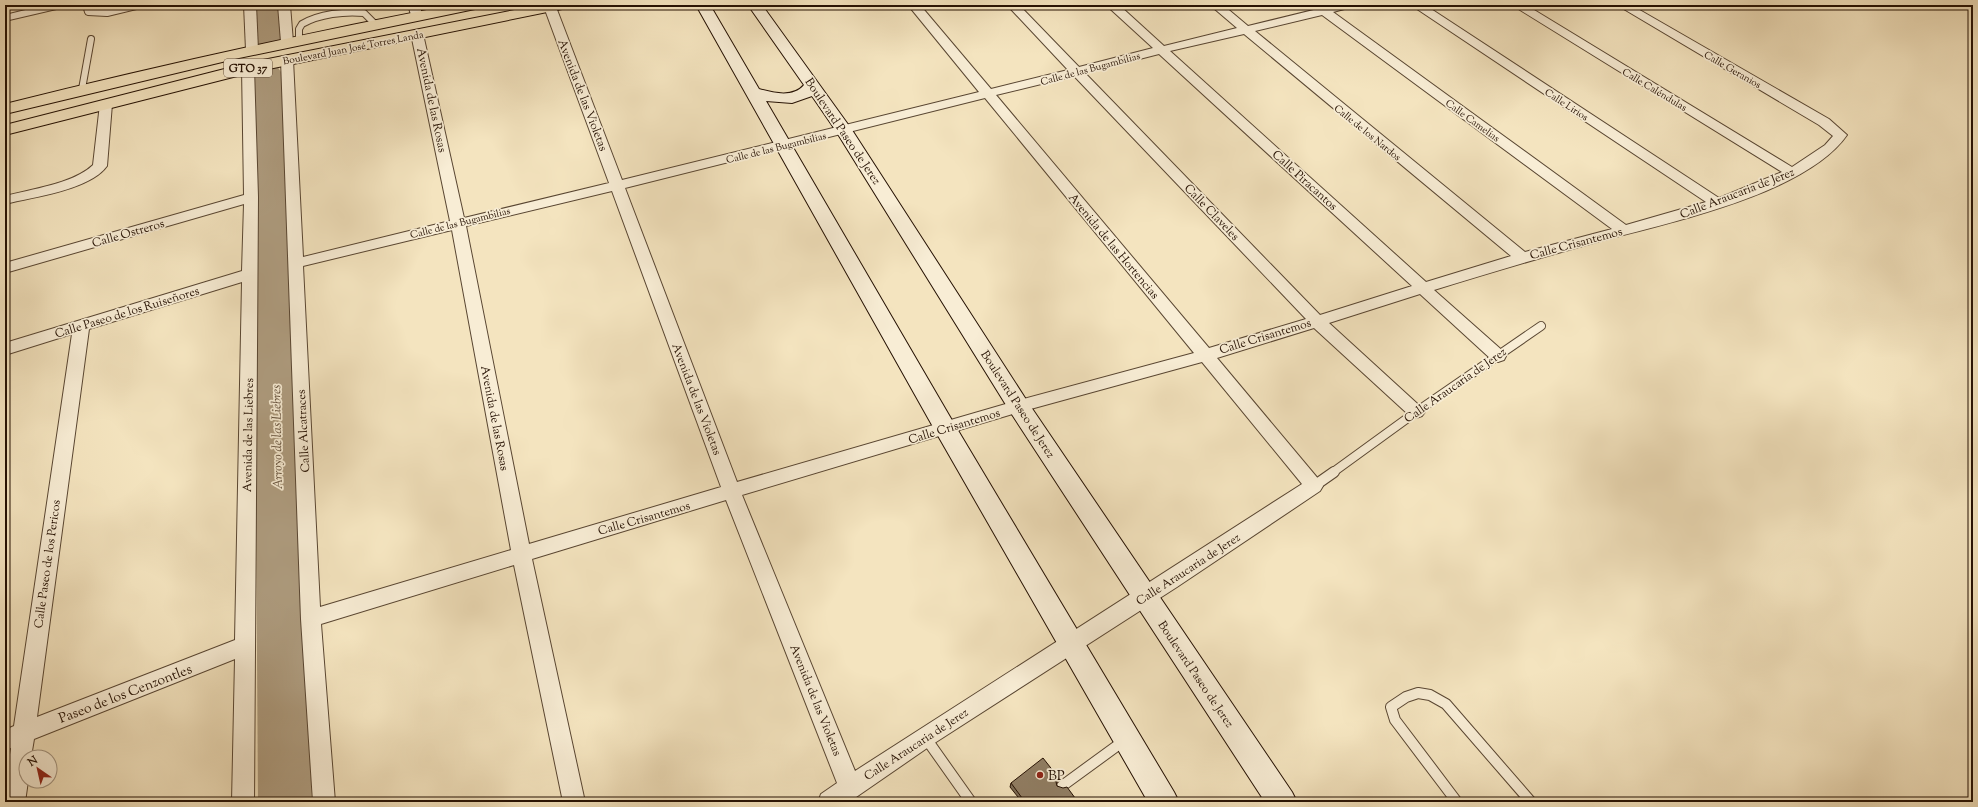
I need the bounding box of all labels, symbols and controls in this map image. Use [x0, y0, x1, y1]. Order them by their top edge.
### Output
street label: Boulevard Juan José Torres Landa [282, 27, 425, 69]
street label: Avenida de las Violetas [552, 37, 612, 154]
street label: Avenida de las Rosas [411, 46, 451, 155]
street label: Calle Geranios [1701, 48, 1764, 93]
street label: Calle de las Bugambilias [1039, 49, 1142, 90]
road number: GTO 37 [224, 59, 272, 77]
street label: Calle Caléndulas [1619, 65, 1689, 116]
street label: Boulevard Paseo de Jerez [800, 75, 885, 189]
street label: Calle Lirios [1541, 85, 1591, 125]
street label: Calle Camelias [1442, 96, 1503, 146]
street label: Calle de los Nardos [1330, 101, 1404, 165]
street label: Calle de las Bugambilias [725, 129, 828, 168]
street label: Calle Piracantos [1268, 146, 1341, 215]
street label: Calle Araucaria de Jerez [1677, 164, 1798, 224]
street label: Calle Claveles [1179, 180, 1243, 245]
street label: Avenida de las Hortencias [1064, 190, 1163, 304]
street label: Calle de las Bugambilias [409, 204, 512, 243]
street label: Calle Ostreros [90, 215, 167, 253]
street label: Calle Crisantemos [1528, 223, 1625, 265]
street label: Calle Paseo de los Ruiseñores [53, 282, 202, 344]
street label: Calle Crisantemos [1217, 314, 1314, 359]
street label: Avenida de las Violetas [666, 341, 726, 458]
street label: Calle Araucaria de Jerez [1401, 343, 1511, 428]
street label: Boulevard Paseo de Jerez [976, 347, 1059, 462]
street label: Avenida de las Rosas [475, 364, 513, 473]
street label: Avenida de las Liebres [239, 377, 259, 492]
water label: Arroyo de las Liebres [268, 384, 288, 489]
street label: Calle Alcatraces [293, 389, 315, 473]
street label: Calle Crisantemos [906, 404, 1003, 449]
street label: Calle Crisantemos [596, 497, 693, 541]
street label: Calle Paseo de los Pericos [30, 498, 66, 630]
street label: Calle Araucaria de Jerez [1133, 529, 1245, 610]
street label: Boulevard Paseo de Jerez [1153, 618, 1238, 732]
street label: Avenida de las Violetas [784, 642, 846, 759]
street label: Paseo de los Cenzontles [56, 660, 195, 730]
street label: Calle Araucaria de Jerez [861, 704, 973, 785]
north arrow [18, 749, 58, 789]
text: N [24, 752, 41, 771]
place label: BP [1048, 767, 1065, 787]
marker: BP [1035, 770, 1045, 780]

